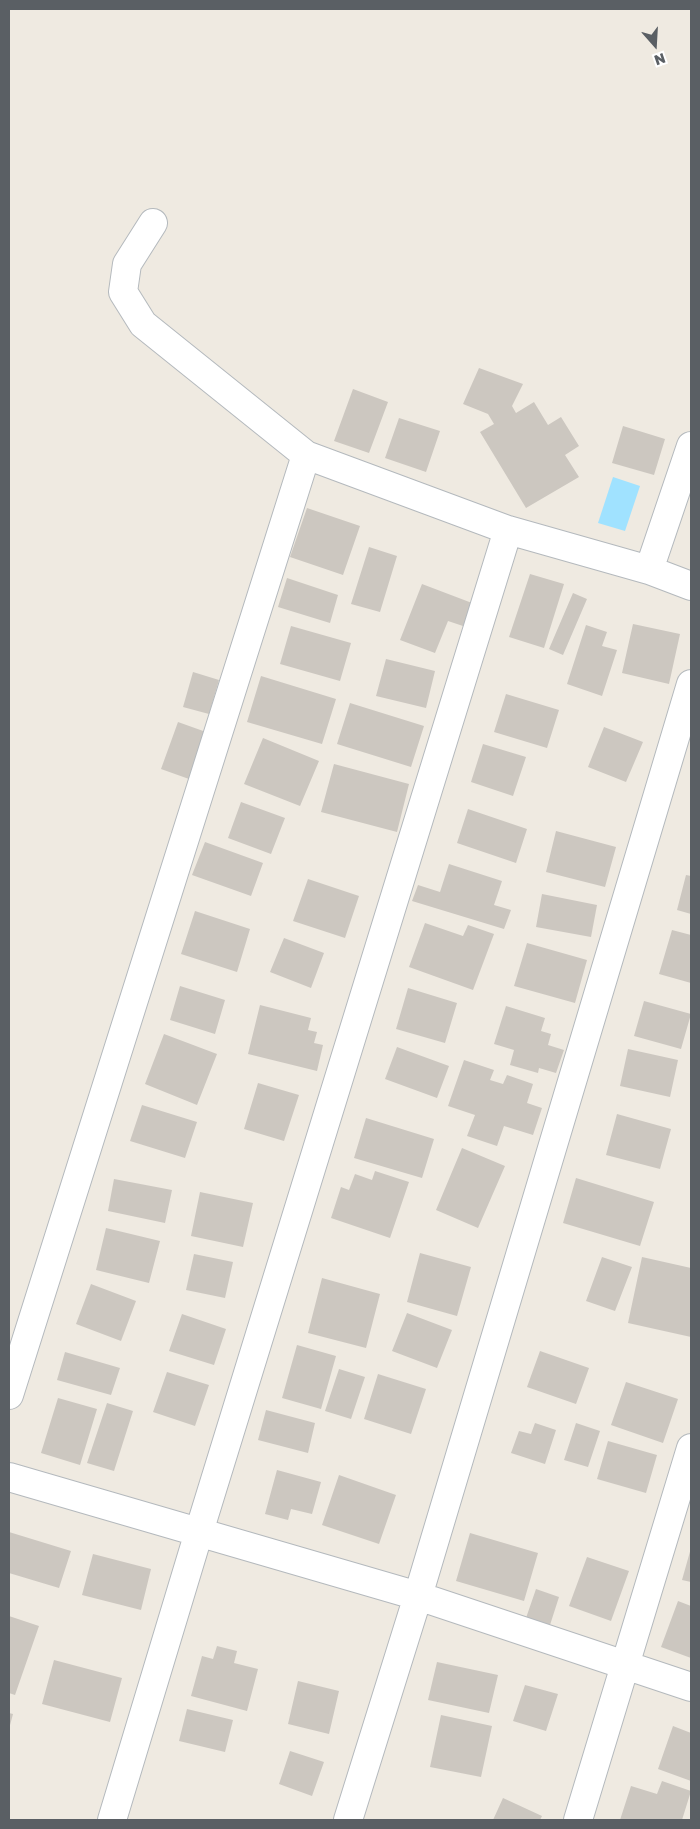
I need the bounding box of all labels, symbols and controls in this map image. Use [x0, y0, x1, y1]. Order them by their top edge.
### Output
north arrow [630, 20, 680, 70]
text: N [652, 50, 668, 69]

